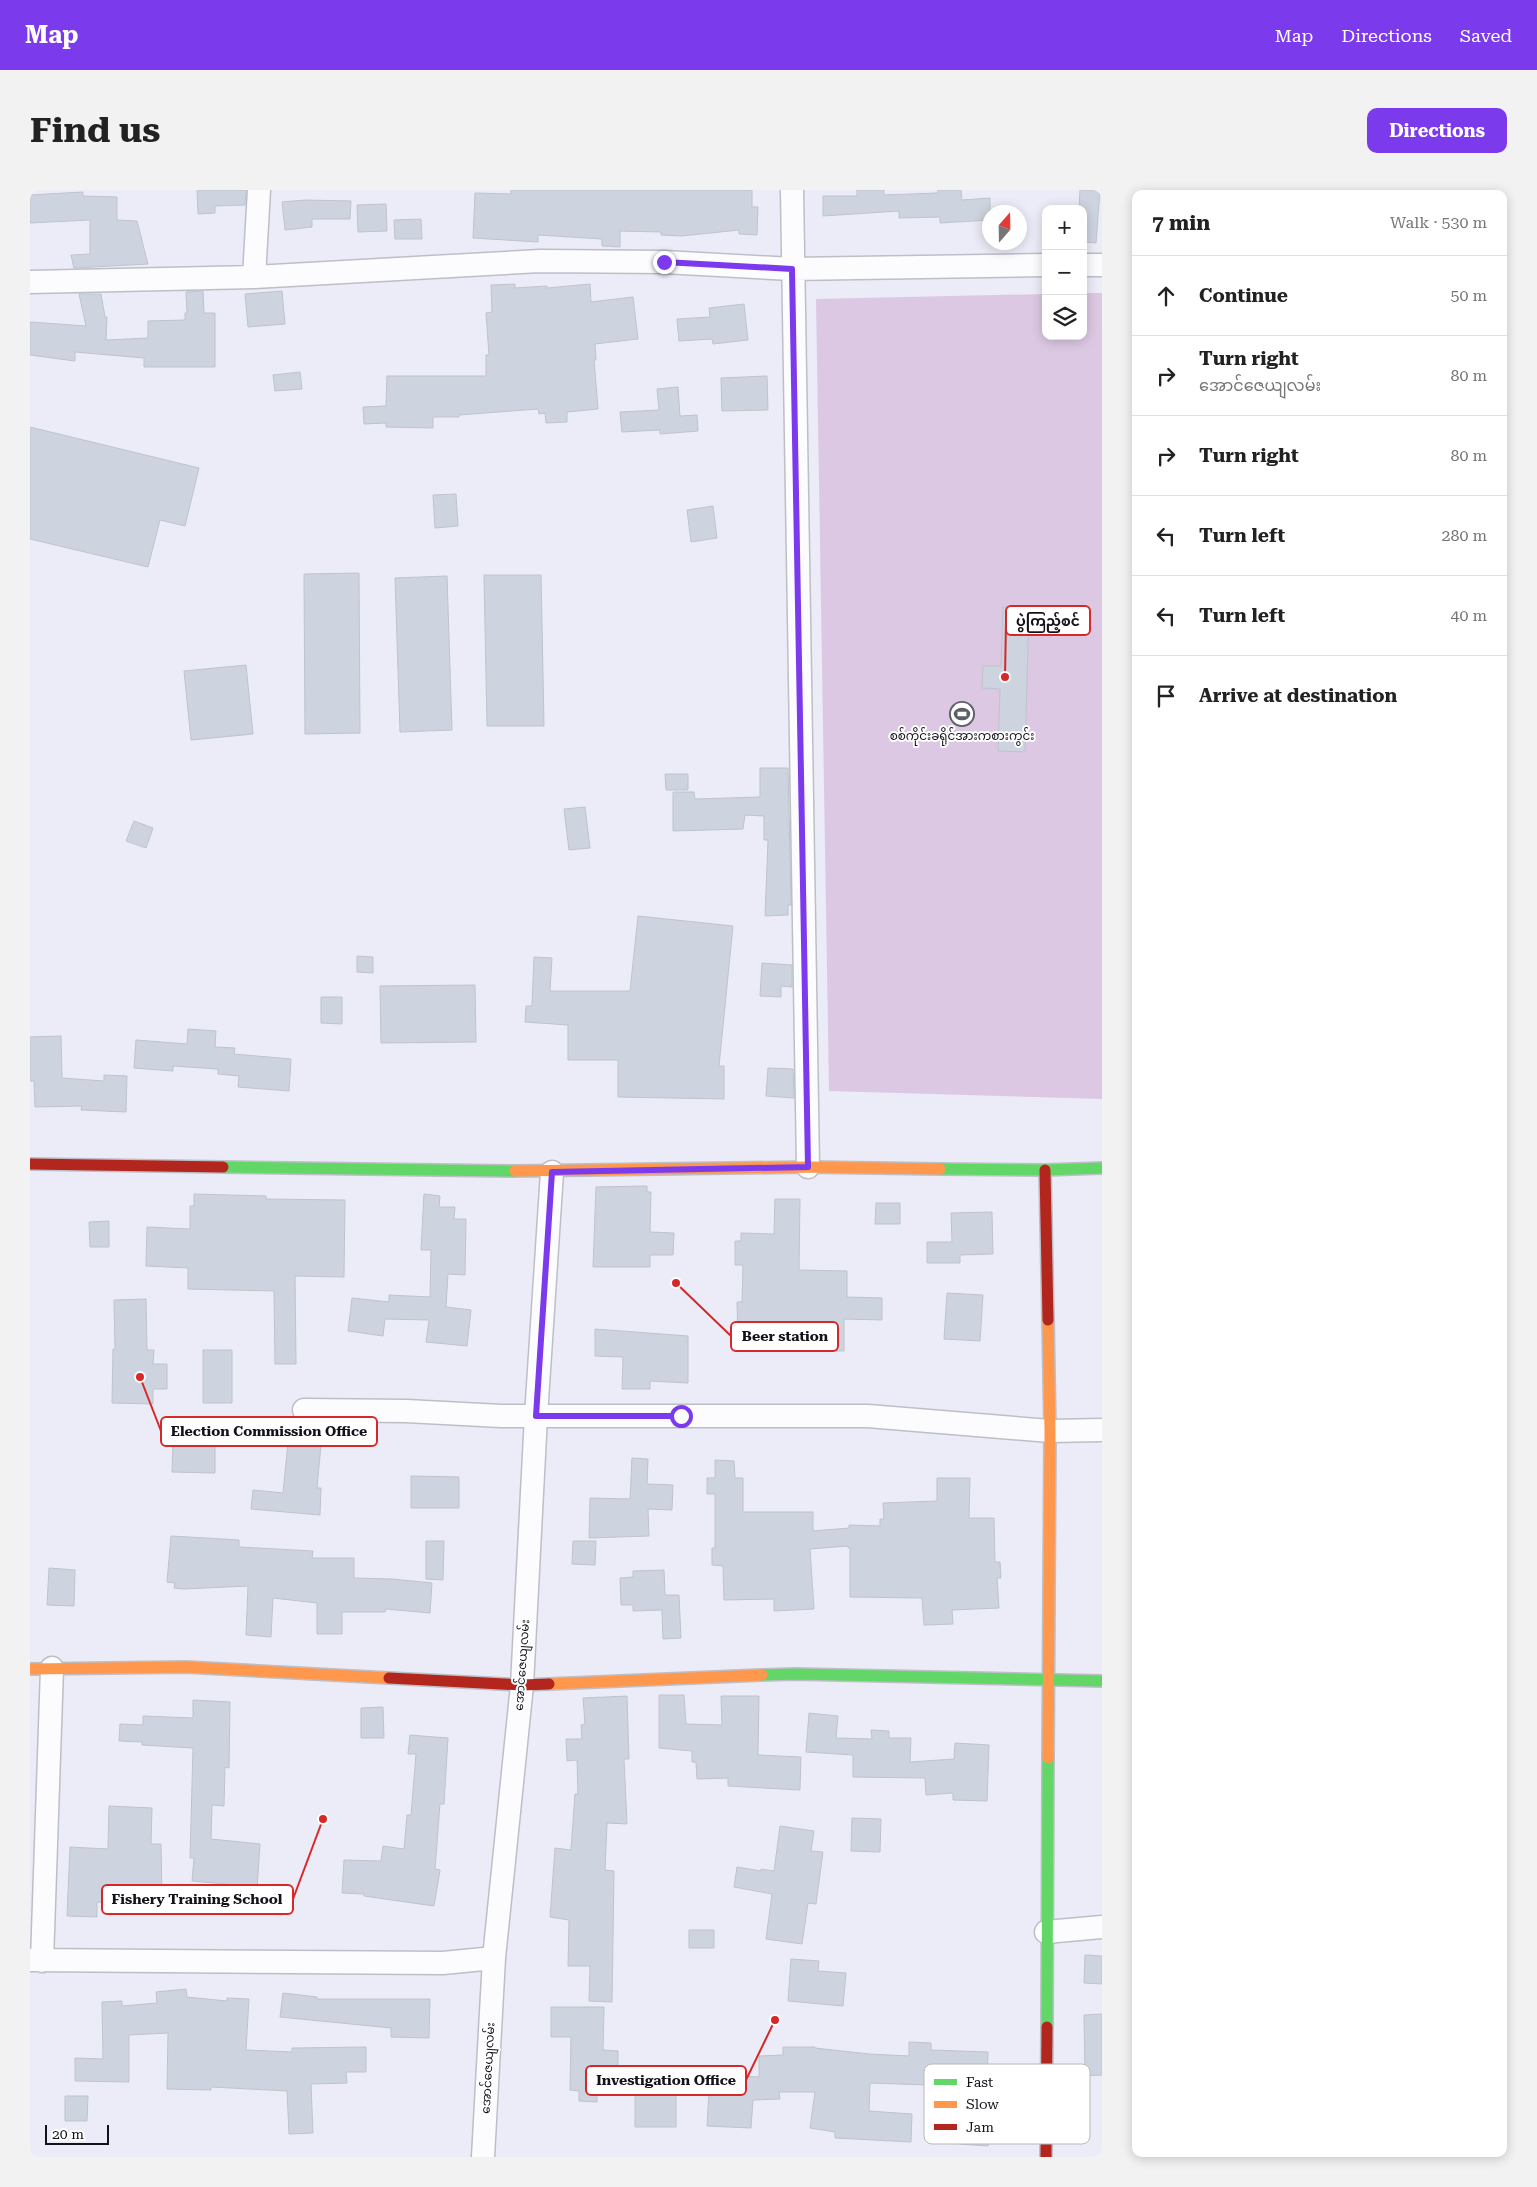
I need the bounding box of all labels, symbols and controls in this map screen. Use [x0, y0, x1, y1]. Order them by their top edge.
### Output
text: Map [25, 21, 79, 49]
text: Map [1275, 25, 1313, 46]
text: Directions [1341, 25, 1432, 46]
text: Saved [1460, 25, 1512, 46]
button: Directions [1367, 108, 1507, 153]
text: Find us [30, 110, 160, 151]
north arrow [982, 205, 1027, 250]
map controls [1042, 205, 1087, 340]
button: + [1042, 205, 1087, 250]
text: 7 min [1152, 211, 1210, 235]
text: Walk · 530 m [1390, 213, 1487, 232]
button: − [1042, 250, 1087, 295]
route end [653, 251, 676, 274]
icon: ahead [1152, 282, 1180, 310]
text: Continue [1199, 284, 1288, 307]
text: 50 m [1450, 286, 1487, 305]
button: layers [1042, 295, 1087, 340]
text: Turn right [1199, 347, 1299, 370]
icon: right [1152, 362, 1180, 390]
text: 80 m [1450, 366, 1487, 385]
text: အောင်ဇေယျလမ်း [1199, 376, 1321, 395]
icon: right [1152, 442, 1180, 470]
text: Turn right [1199, 444, 1299, 467]
text: 80 m [1450, 446, 1487, 465]
icon: left [1152, 522, 1180, 550]
text: Turn left [1199, 524, 1285, 547]
text: 280 m [1441, 526, 1487, 545]
icon: left [1152, 602, 1180, 630]
text: Turn left [1199, 604, 1285, 627]
callout: ပွဲကြည့်စင် [1006, 606, 1090, 635]
text: 40 m [1450, 606, 1487, 625]
text: ပွဲကြည့်စင် [1016, 611, 1080, 633]
icon: arrive [1152, 682, 1180, 710]
text: Arrive at destination [1199, 684, 1397, 707]
sports icon: စစ်ကိုင်းခရိုင်အားကစားကွင်း [949, 701, 975, 727]
place label: စစ်ကိုင်းခရိုင်အားကစားကွင်း [890, 727, 1034, 746]
callout: Beer station [731, 1322, 838, 1351]
text: Beer station [742, 1328, 829, 1344]
route start [670, 1405, 693, 1428]
callout: Election Commission Office [161, 1417, 377, 1446]
text: Election Commission Office [171, 1423, 367, 1439]
street label: အောင်ဇေယျလမ်း [510, 1619, 535, 1711]
callout: Fishery Training School [102, 1885, 293, 1914]
text: Fishery Training School [112, 1891, 283, 1907]
street label: အောင်ဇေယျလမ်း [477, 2022, 500, 2114]
legend [924, 2064, 1090, 2144]
callout: Investigation Office [586, 2066, 746, 2095]
text: Investigation Office [596, 2072, 736, 2088]
text: Fast [966, 2074, 993, 2090]
text: Slow [966, 2096, 999, 2112]
text: Jam [966, 2119, 994, 2135]
scale bar [45, 2122, 109, 2145]
text: 20 m [52, 2126, 84, 2142]

